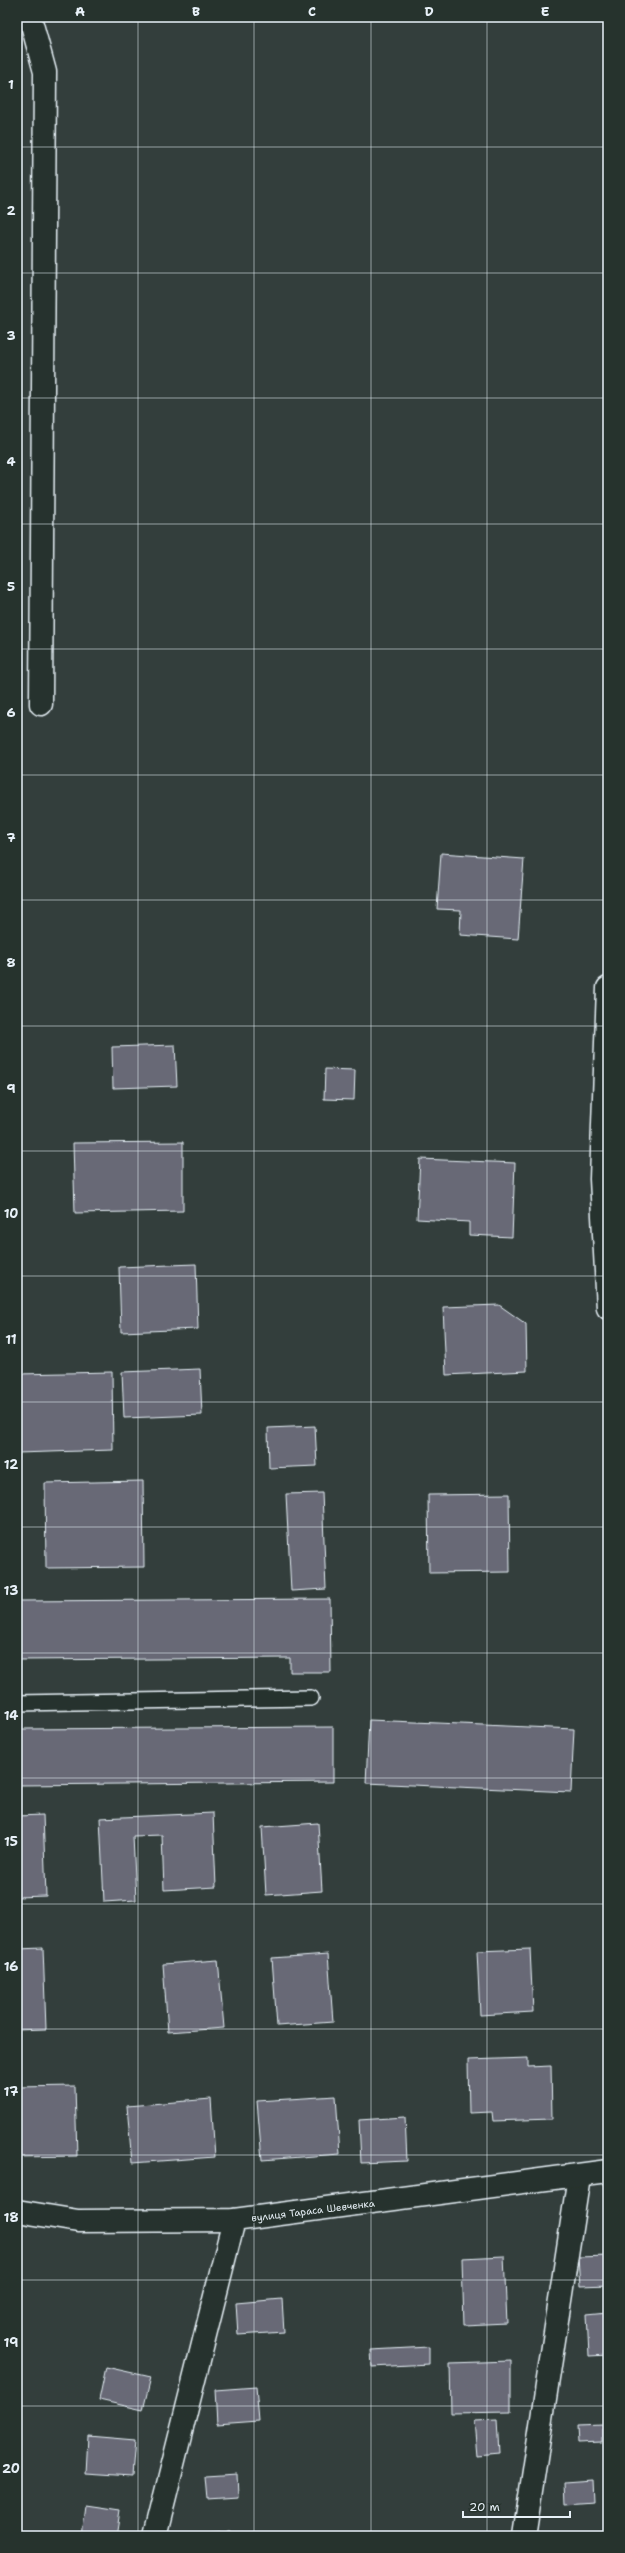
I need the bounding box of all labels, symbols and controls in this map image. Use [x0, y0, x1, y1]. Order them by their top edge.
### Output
text: A [75, 3, 85, 20]
text: B [192, 3, 200, 20]
text: C [308, 3, 316, 20]
text: D [424, 3, 434, 20]
text: E [541, 3, 550, 20]
text: 1 [8, 76, 14, 93]
text: 2 [6, 202, 16, 219]
text: 3 [6, 327, 16, 344]
text: 4 [6, 453, 16, 470]
text: 5 [7, 578, 15, 595]
text: 6 [6, 704, 16, 721]
text: 7 [6, 829, 16, 846]
text: 8 [6, 954, 16, 971]
text: 9 [6, 1080, 16, 1097]
text: 10 [4, 1205, 18, 1222]
text: 11 [5, 1331, 17, 1348]
text: 12 [4, 1456, 18, 1473]
text: 13 [4, 1582, 18, 1599]
text: 14 [4, 1707, 18, 1724]
text: 15 [4, 1833, 18, 1850]
text: 16 [4, 1958, 18, 1975]
text: 17 [4, 2083, 18, 2100]
street label: вулиця Тараса Шевченка [251, 2196, 376, 2225]
text: 18 [4, 2209, 18, 2226]
text: 19 [4, 2334, 18, 2351]
text: 20 [2, 2460, 20, 2477]
scale bar [463, 2493, 570, 2519]
text: 20 m [469, 2499, 500, 2515]

